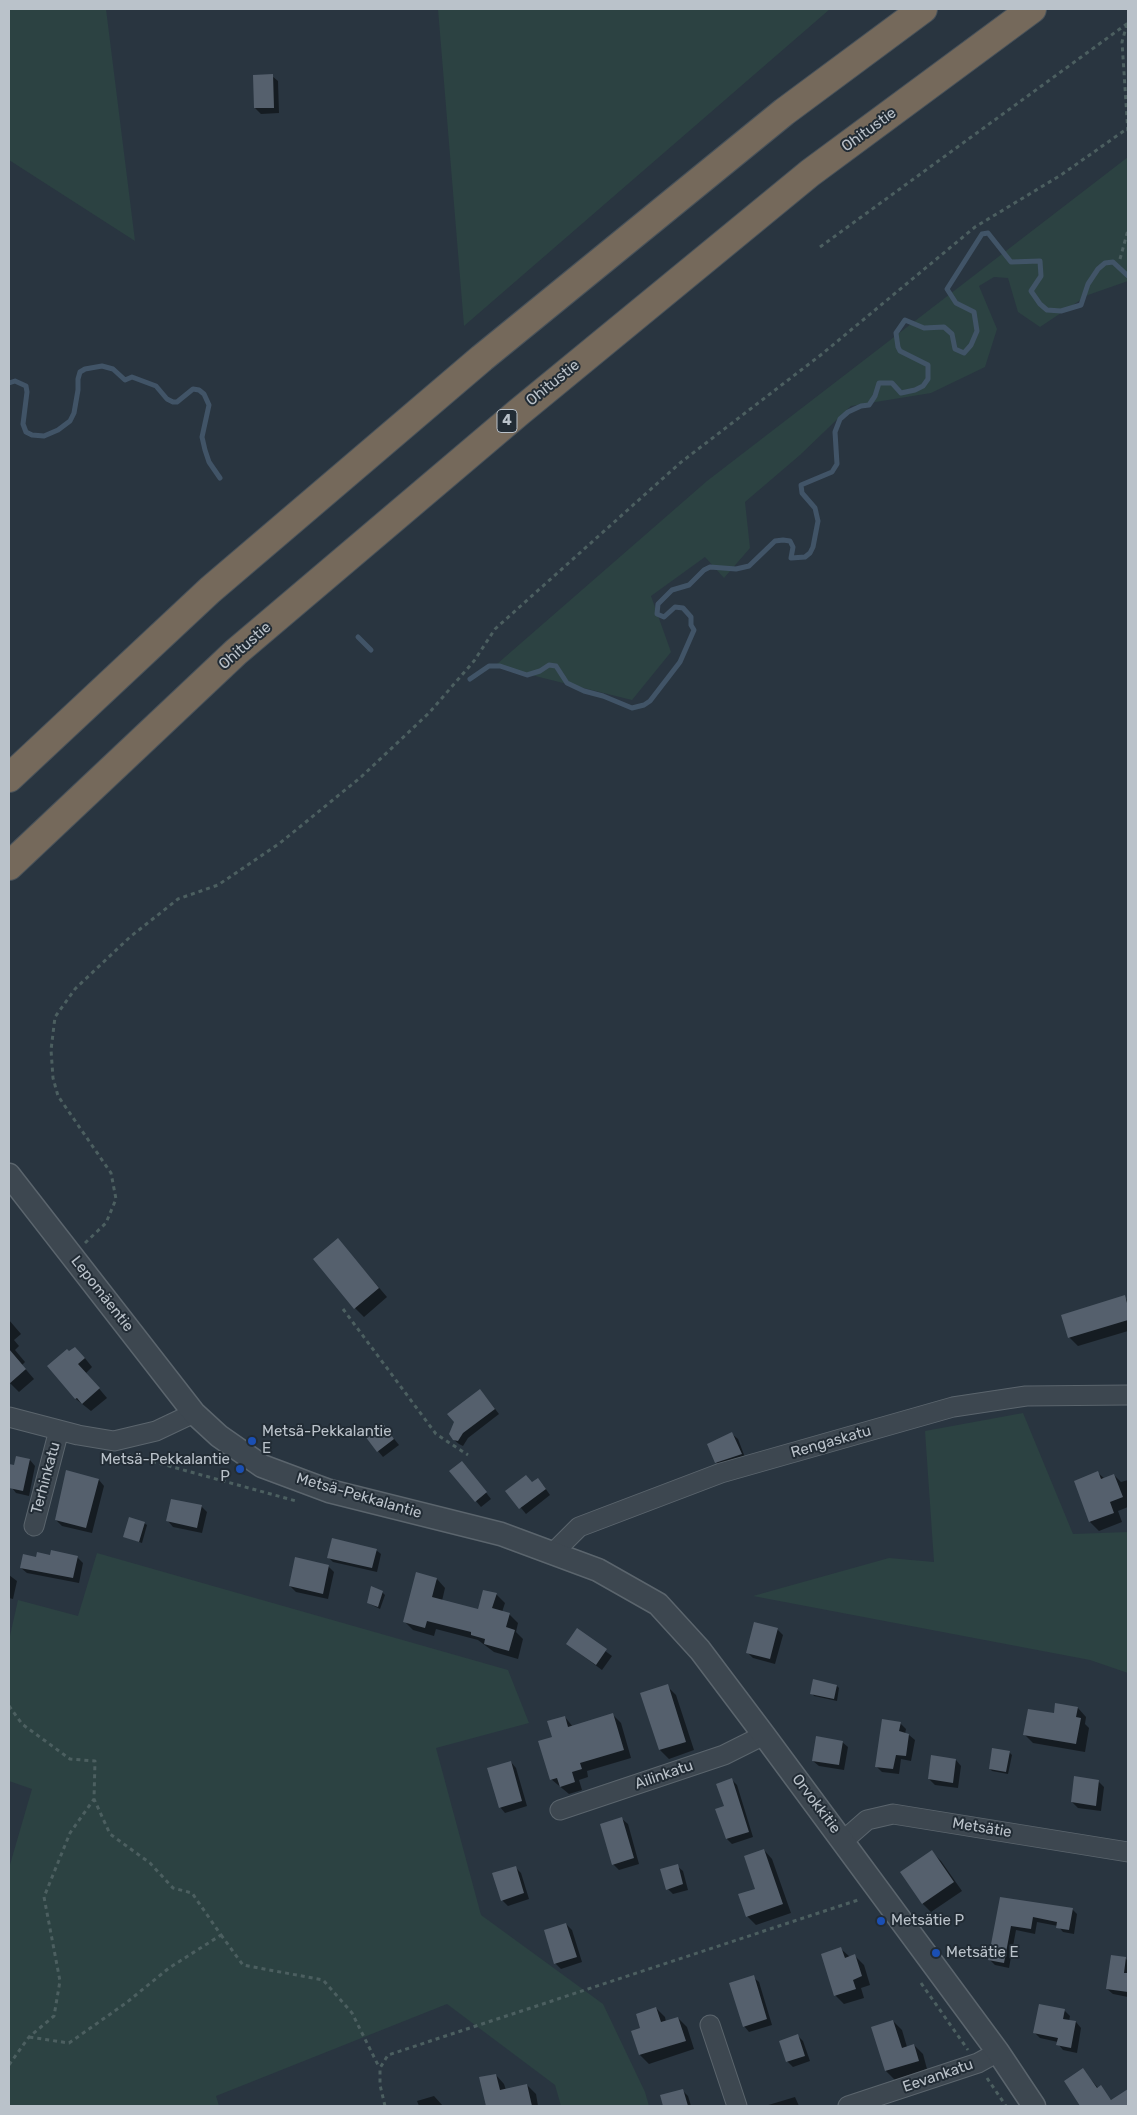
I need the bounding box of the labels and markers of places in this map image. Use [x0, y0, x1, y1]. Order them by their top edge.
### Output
place label: Metsä-Pekkalantie E [262, 1423, 392, 1458]
marker: Metsä-Pekkalantie E [246, 1435, 258, 1447]
place label: Metsä-Pekkalantie P [100, 1451, 230, 1486]
marker: Metsä-Pekkalantie P [234, 1463, 246, 1475]
place label: Metsätie P [891, 1912, 964, 1930]
marker: Metsätie P [875, 1915, 887, 1927]
place label: Metsätie E [946, 1944, 1019, 1962]
marker: Metsätie E [930, 1947, 942, 1959]

